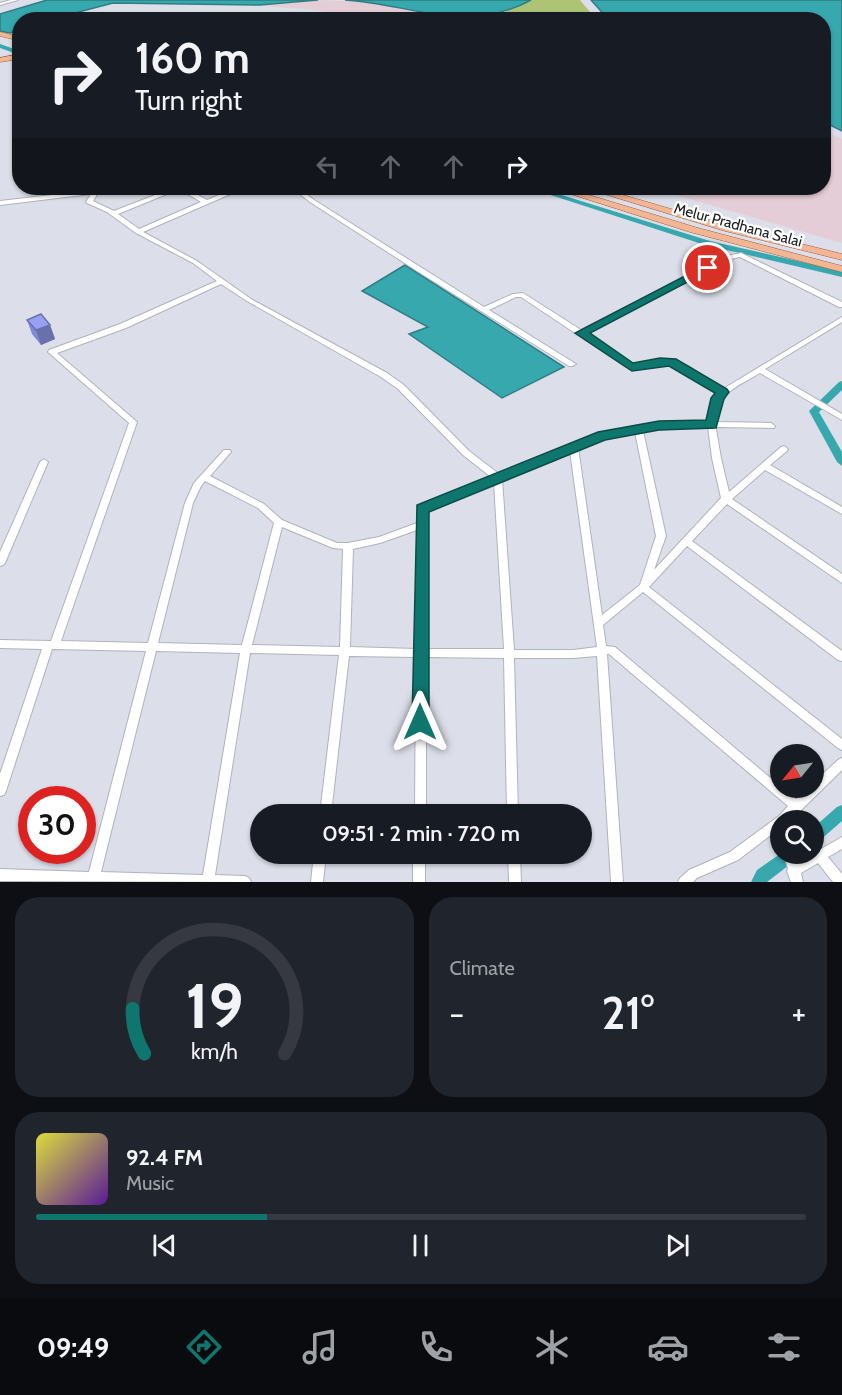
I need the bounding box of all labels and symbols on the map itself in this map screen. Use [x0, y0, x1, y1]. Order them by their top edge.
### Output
street label: Melur Pradhana Salai [672, 199, 804, 251]
pin [682, 242, 733, 293]
position arrow [388, 690, 452, 754]
north arrow [770, 744, 824, 798]
speed limit sign: 30 [18, 786, 96, 864]

